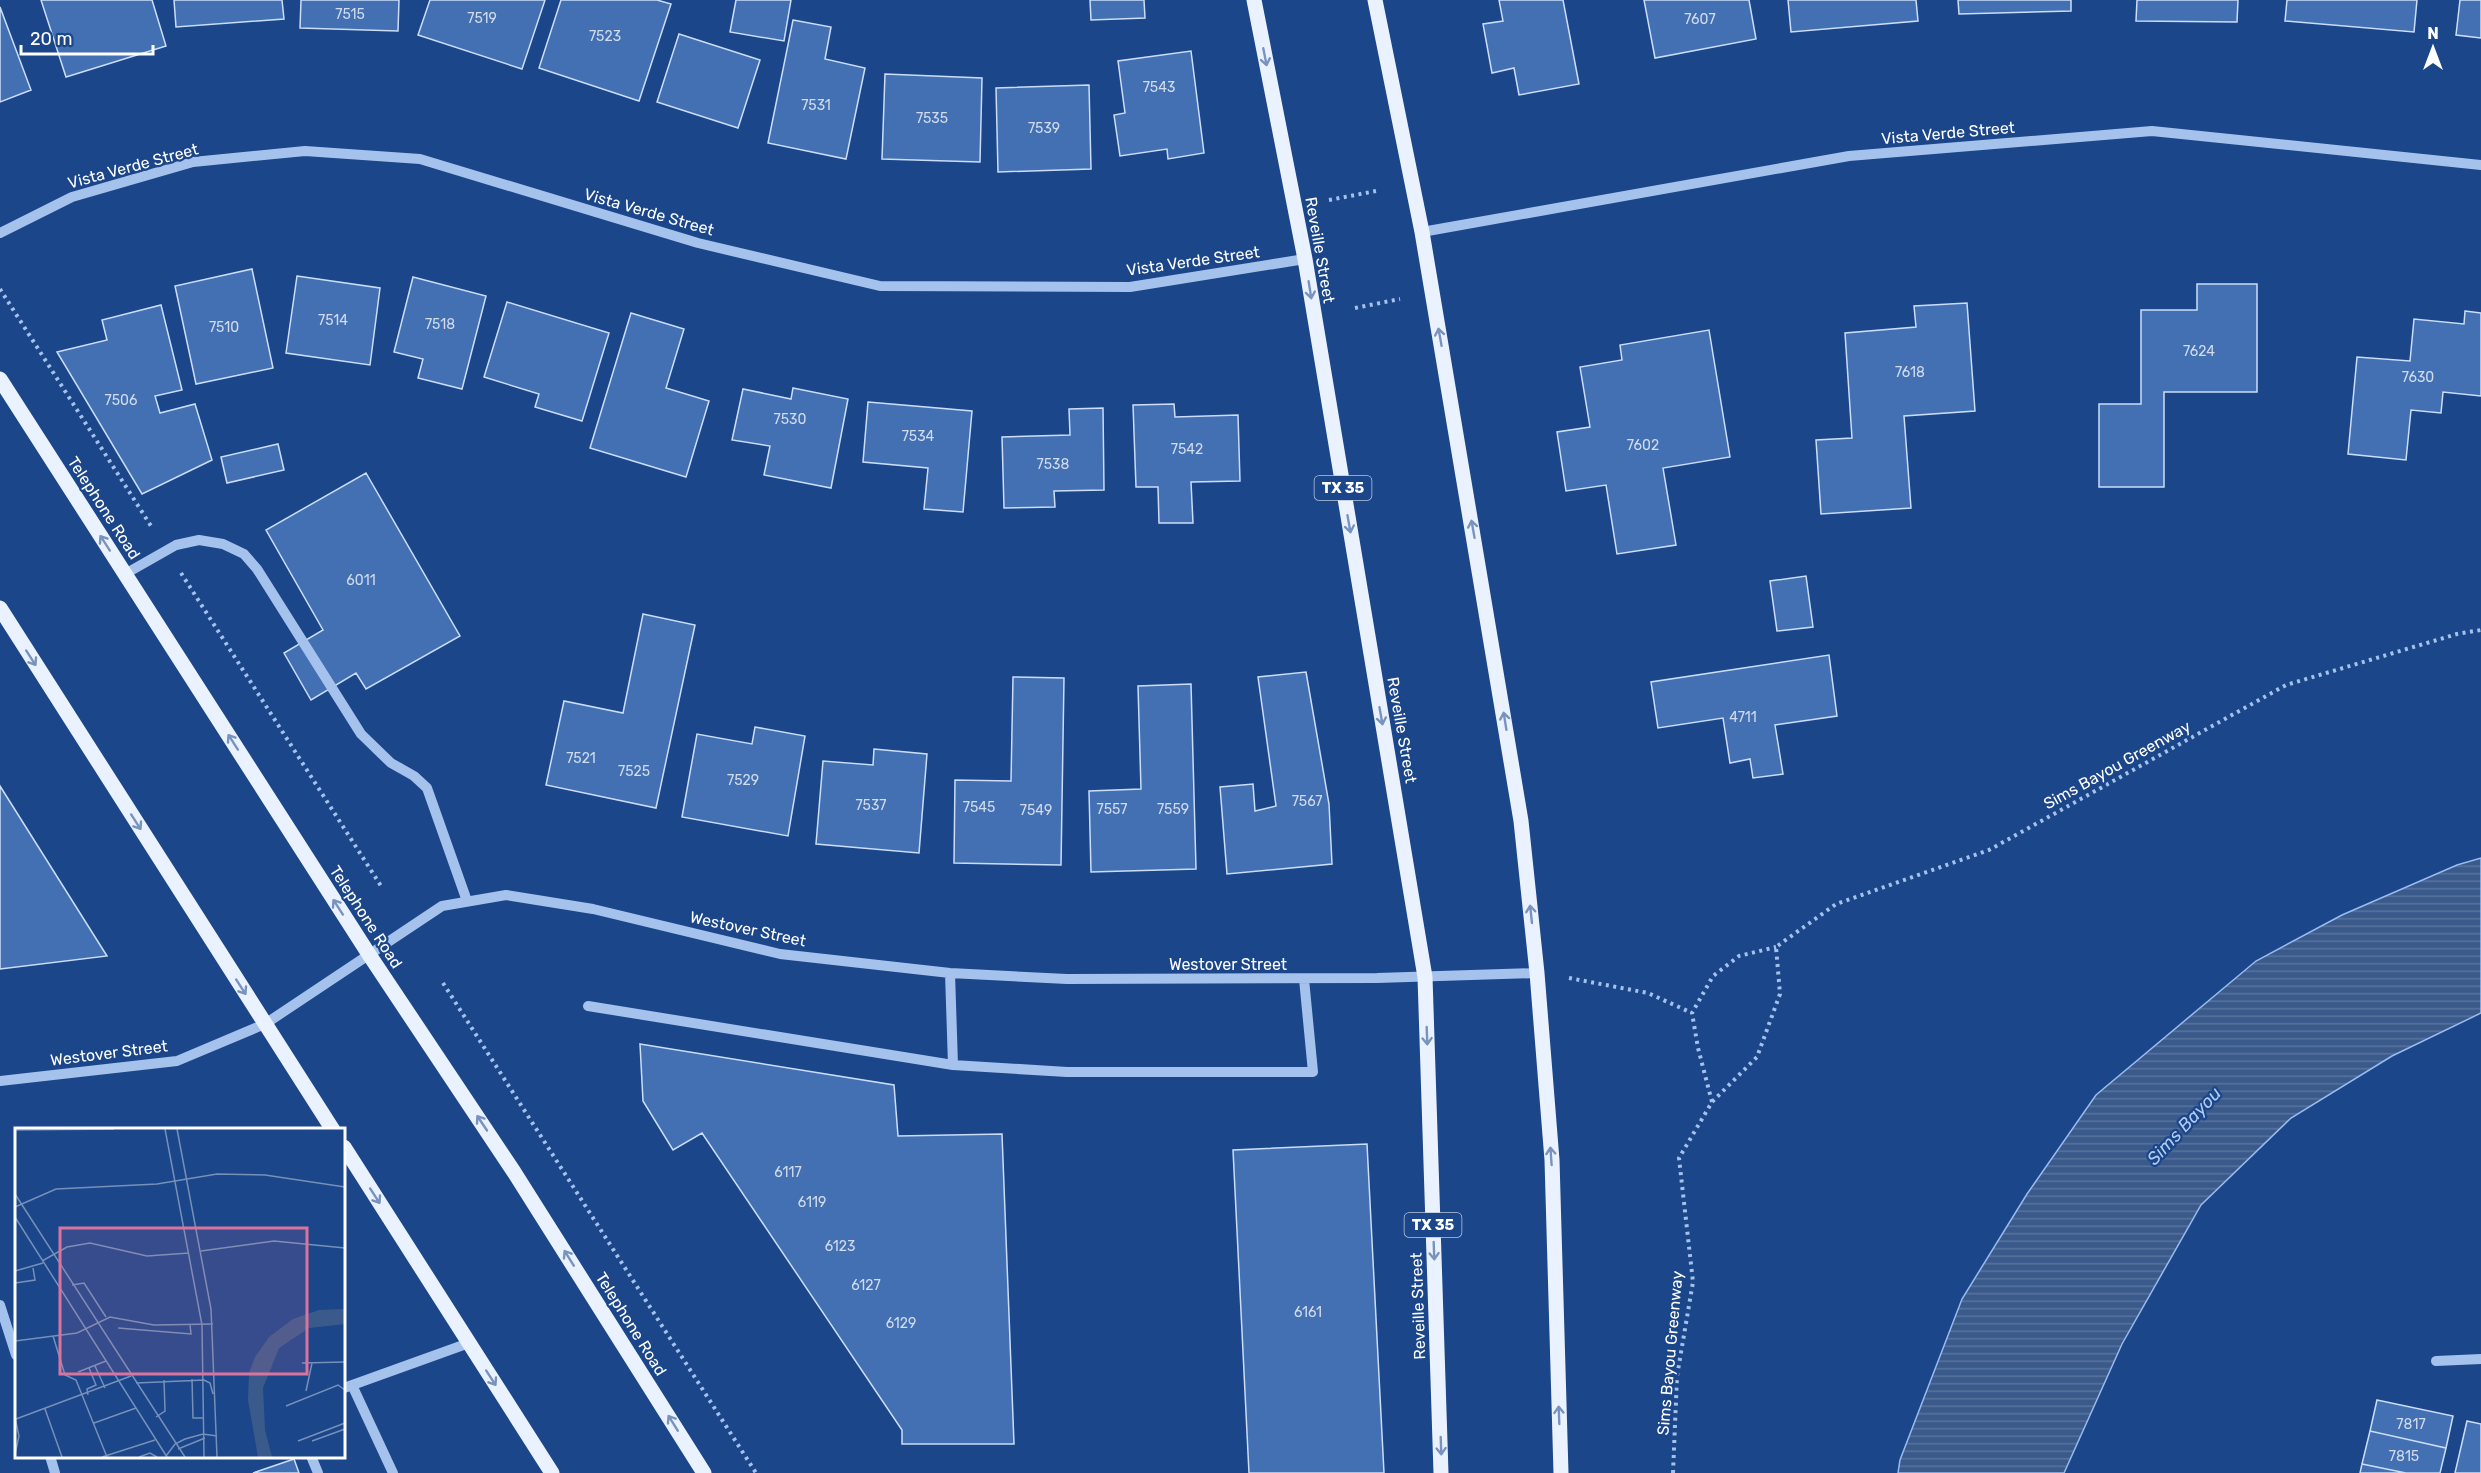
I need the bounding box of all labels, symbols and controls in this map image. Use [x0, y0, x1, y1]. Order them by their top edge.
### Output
house number: 7515 [335, 6, 365, 23]
house number: 7519 [467, 10, 497, 27]
house number: 7607 [1684, 11, 1716, 28]
scale bar [21, 18, 153, 56]
north arrow [2403, 18, 2463, 78]
text: N [2427, 24, 2439, 43]
text: 20 m [30, 28, 72, 50]
house number: 7523 [589, 28, 621, 45]
one-way arrow [1260, 47, 1271, 67]
house number: 7543 [1143, 79, 1175, 96]
house number: 7531 [801, 97, 831, 114]
house number: 7535 [916, 110, 948, 127]
street label: Vista Verde Street [1880, 118, 2016, 148]
house number: 7539 [1028, 120, 1060, 137]
street label: Vista Verde Street [66, 139, 200, 193]
street label: Vista Verde Street [582, 184, 716, 240]
street label: Reveille Street [1301, 195, 1339, 305]
street label: Vista Verde Street [1125, 242, 1261, 280]
one-way arrow [1304, 280, 1315, 300]
house number: 7514 [318, 312, 348, 329]
house number: 7518 [425, 316, 455, 333]
house number: 7510 [209, 319, 239, 336]
one-way arrow [1434, 327, 1445, 347]
house number: 7624 [2183, 343, 2215, 360]
house number: 7618 [1895, 364, 1925, 381]
house number: 7630 [2402, 369, 2434, 386]
house number: 7506 [105, 392, 137, 409]
house number: 7530 [774, 411, 807, 428]
house number: 7534 [902, 428, 935, 445]
house number: 7602 [1627, 437, 1659, 454]
house number: 7542 [1171, 441, 1203, 458]
street label: Telephone Road [64, 453, 144, 563]
house number: 7538 [1037, 456, 1069, 473]
road number: TX 35 [1314, 476, 1372, 500]
one-way arrow [1344, 514, 1355, 533]
one-way arrow [1467, 520, 1478, 539]
one-way arrow [98, 535, 110, 552]
house number: 6011 [346, 572, 376, 589]
one-way arrow [26, 649, 38, 666]
street label: Reveille Street [1383, 675, 1421, 785]
one-way arrow [1376, 706, 1387, 726]
house number: 4711 [1729, 709, 1757, 726]
one-way arrow [1500, 712, 1511, 732]
street label: Sims Bayou Greenway [2040, 717, 2194, 813]
one-way arrow [226, 734, 239, 751]
house number: 7521 [566, 750, 596, 767]
house number: 7525 [618, 763, 650, 780]
house number: 7529 [727, 772, 759, 789]
house number: 7567 [1292, 793, 1322, 810]
house number: 7537 [855, 797, 887, 814]
house number: 7545 [963, 799, 995, 816]
house number: 7557 [1097, 801, 1128, 818]
house number: 7559 [1157, 801, 1189, 818]
house number: 7549 [1020, 802, 1052, 819]
one-way arrow [131, 813, 143, 830]
street label: Telephone Road [326, 862, 406, 972]
one-way arrow [332, 899, 344, 915]
one-way arrow [1525, 905, 1536, 925]
street label: Westover Street [688, 907, 808, 951]
street label: Westover Street [1169, 955, 1287, 974]
one-way arrow [235, 978, 248, 995]
one-way arrow [1422, 1025, 1433, 1045]
street label: Westover Street [49, 1036, 169, 1070]
water label: Sims Bayou [2142, 1082, 2226, 1170]
one-way arrow [476, 1115, 488, 1132]
inset map [15, 1128, 345, 1458]
one-way arrow [1546, 1147, 1557, 1167]
house number: 6117 [774, 1164, 802, 1181]
one-way arrow [369, 1187, 381, 1204]
house number: 6119 [798, 1194, 826, 1211]
road number: TX 35 [1404, 1213, 1462, 1237]
house number: 6123 [825, 1238, 855, 1255]
one-way arrow [1429, 1241, 1440, 1261]
one-way arrow [563, 1250, 575, 1267]
street label: Reveille Street [1407, 1252, 1429, 1360]
street label: Telephone Road [592, 1269, 670, 1379]
street label: Sims Bayou Greenway [1653, 1270, 1687, 1436]
house number: 6127 [851, 1277, 881, 1294]
house number: 6161 [1294, 1304, 1322, 1321]
house number: 6129 [886, 1315, 916, 1332]
one-way arrow [486, 1369, 498, 1386]
one-way arrow [1554, 1405, 1565, 1425]
one-way arrow [666, 1415, 679, 1432]
house number: 7817 [2396, 1416, 2426, 1433]
one-way arrow [1435, 1436, 1446, 1456]
house number: 7815 [2389, 1448, 2419, 1465]

